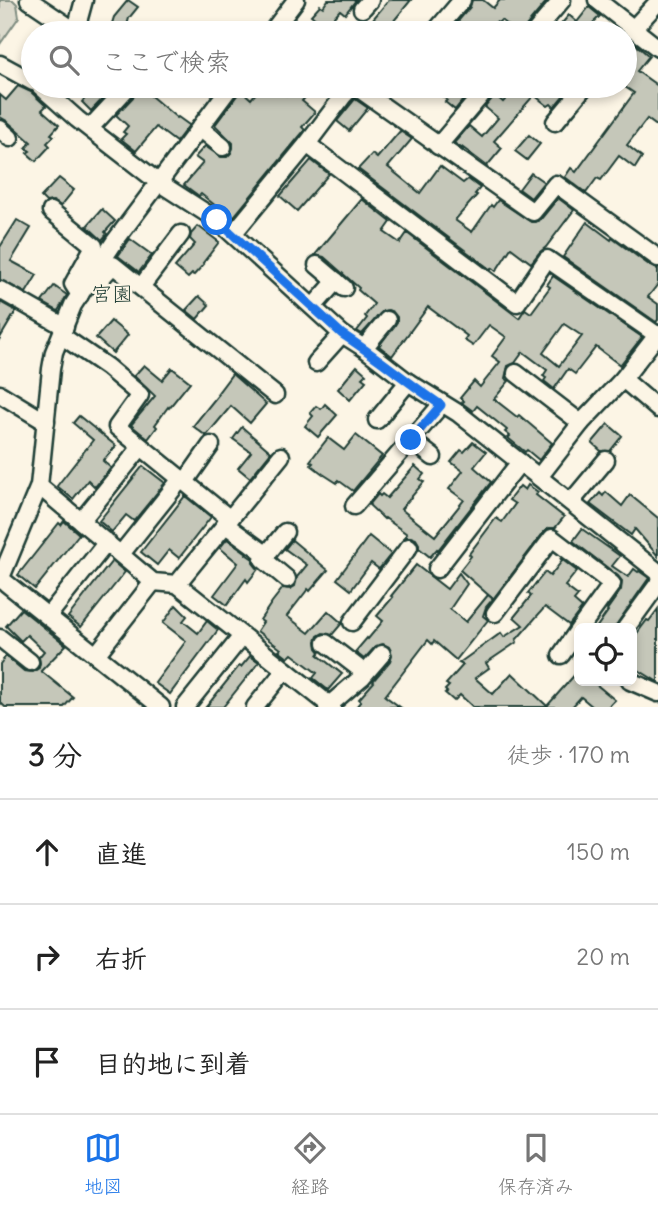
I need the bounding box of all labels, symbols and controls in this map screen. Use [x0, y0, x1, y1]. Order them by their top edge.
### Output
search box [21, 21, 637, 98]
icon: search [45, 41, 83, 79]
text: ここで検索 [101, 45, 231, 78]
route start [201, 204, 232, 235]
district label: 宮園 [91, 280, 133, 307]
route end [395, 424, 426, 455]
map controls [574, 623, 637, 686]
button: locate [574, 623, 637, 686]
text: 3 分 [28, 736, 82, 774]
text: 徒歩 · 170 m [507, 740, 630, 769]
icon: ahead [28, 833, 66, 871]
text: 直進 [95, 837, 147, 870]
text: 150 m [567, 837, 630, 866]
icon: right [28, 938, 66, 976]
text: 右折 [95, 942, 147, 975]
text: 20 m [577, 942, 630, 971]
icon: arrive [28, 1043, 66, 1081]
text: 目的地に到着 [95, 1047, 251, 1080]
tab: 地図 [84, 1129, 122, 1198]
tab: 経路 [291, 1129, 329, 1198]
tab: 保存済み [498, 1129, 574, 1198]

